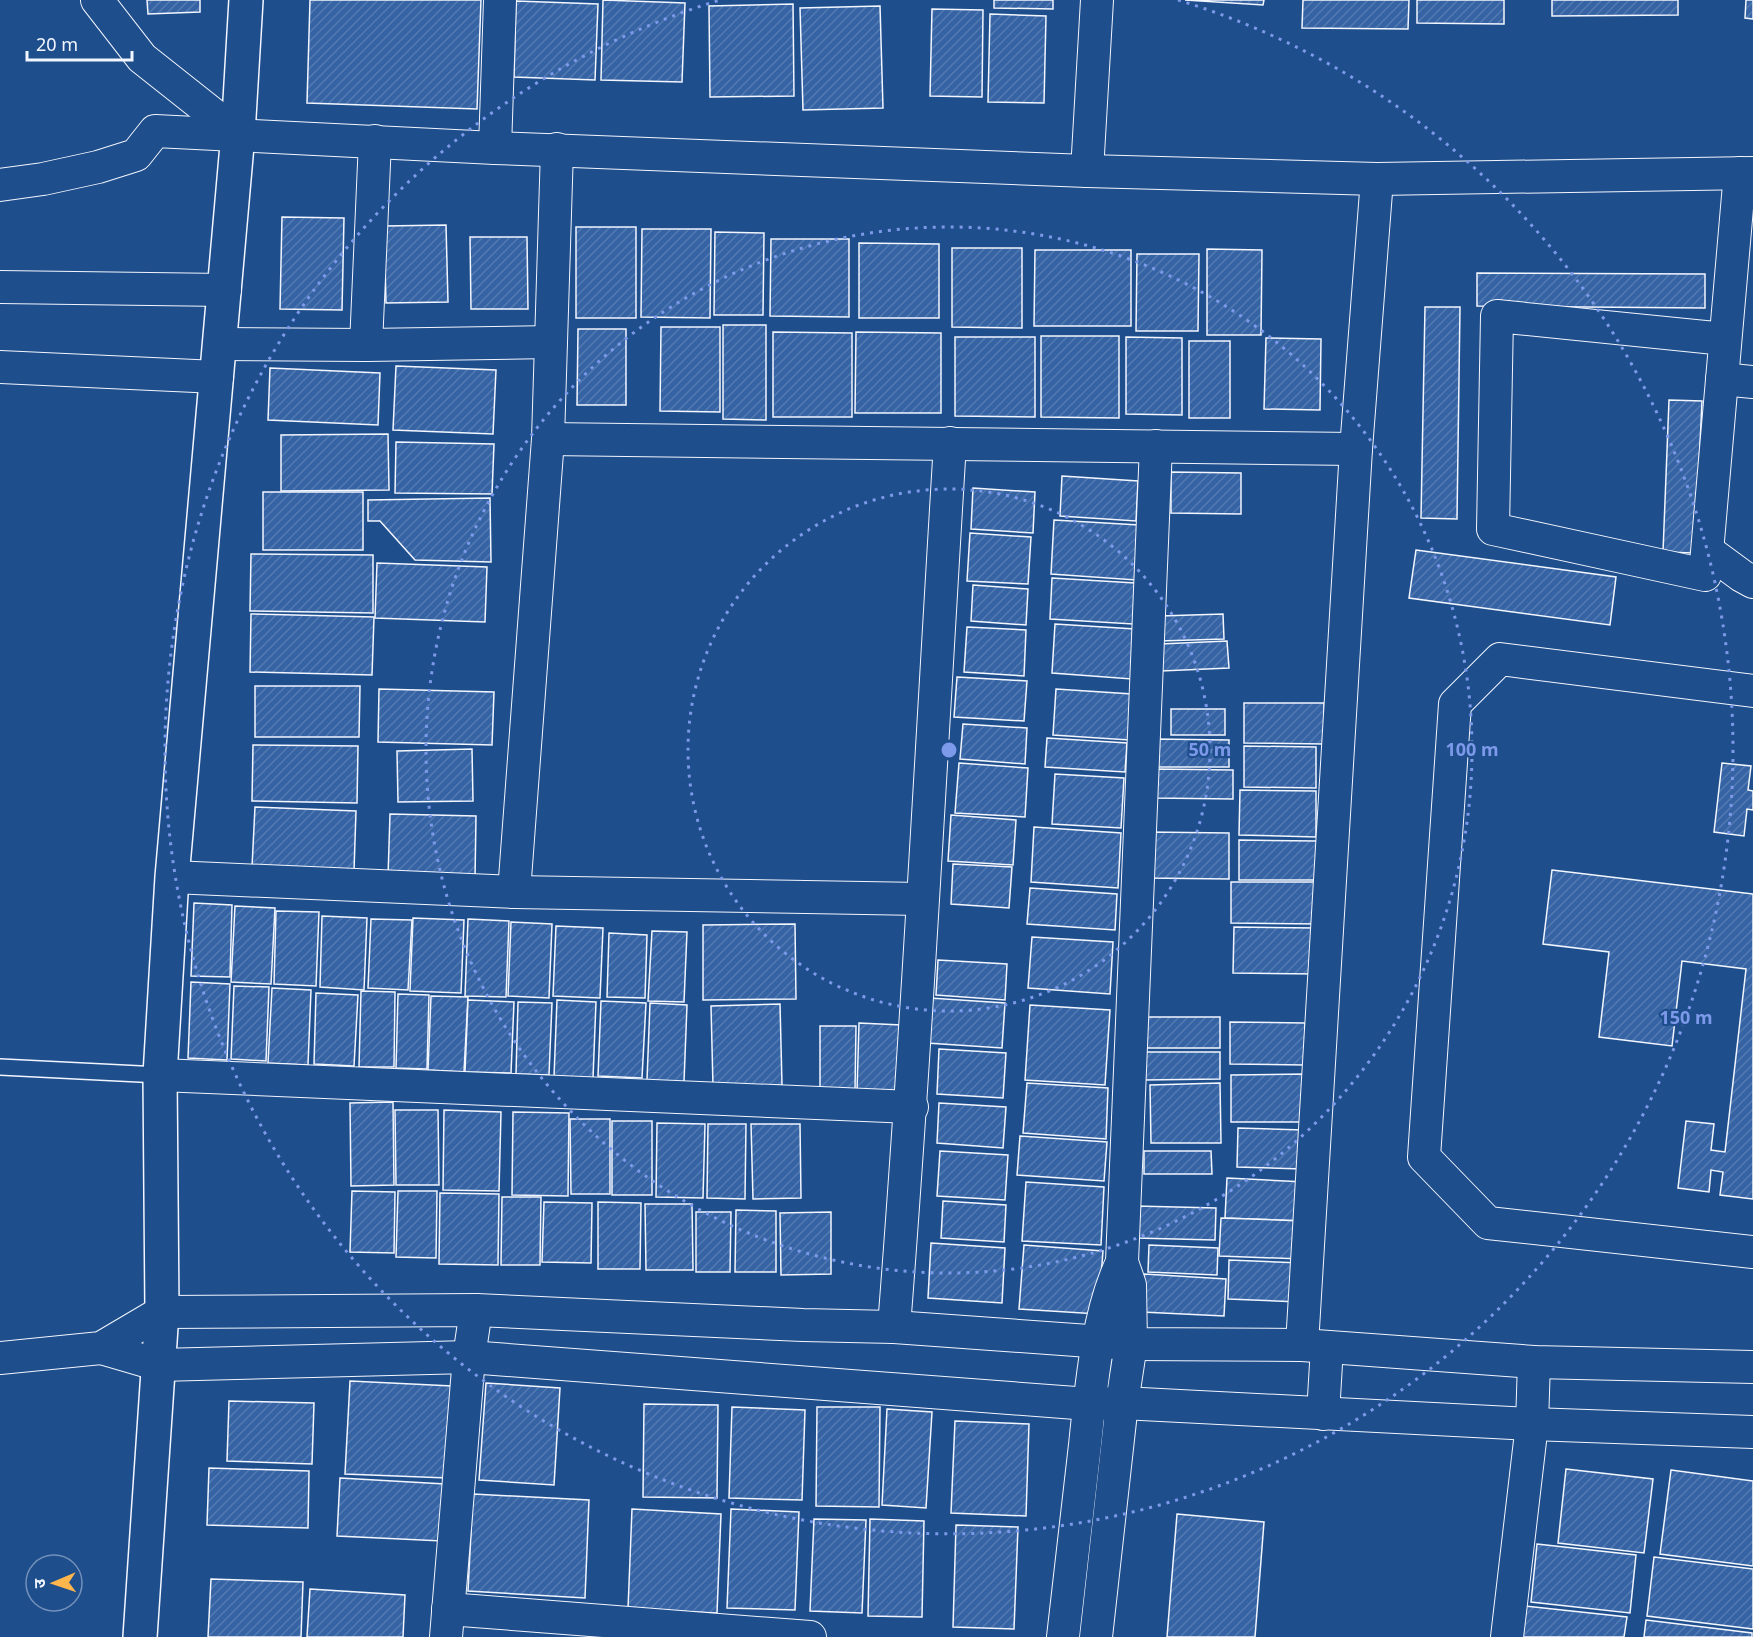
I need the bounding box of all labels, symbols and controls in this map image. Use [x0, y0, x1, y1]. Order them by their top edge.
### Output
scale bar [27, 24, 132, 62]
text: 20 m [36, 32, 78, 56]
text: 50 m [1189, 737, 1231, 761]
text: 100 m [1445, 737, 1499, 761]
centre of rings [939, 740, 959, 760]
text: 150 m [1659, 1005, 1713, 1029]
north arrow [24, 1553, 84, 1613]
text: उ [28, 1578, 50, 1589]

